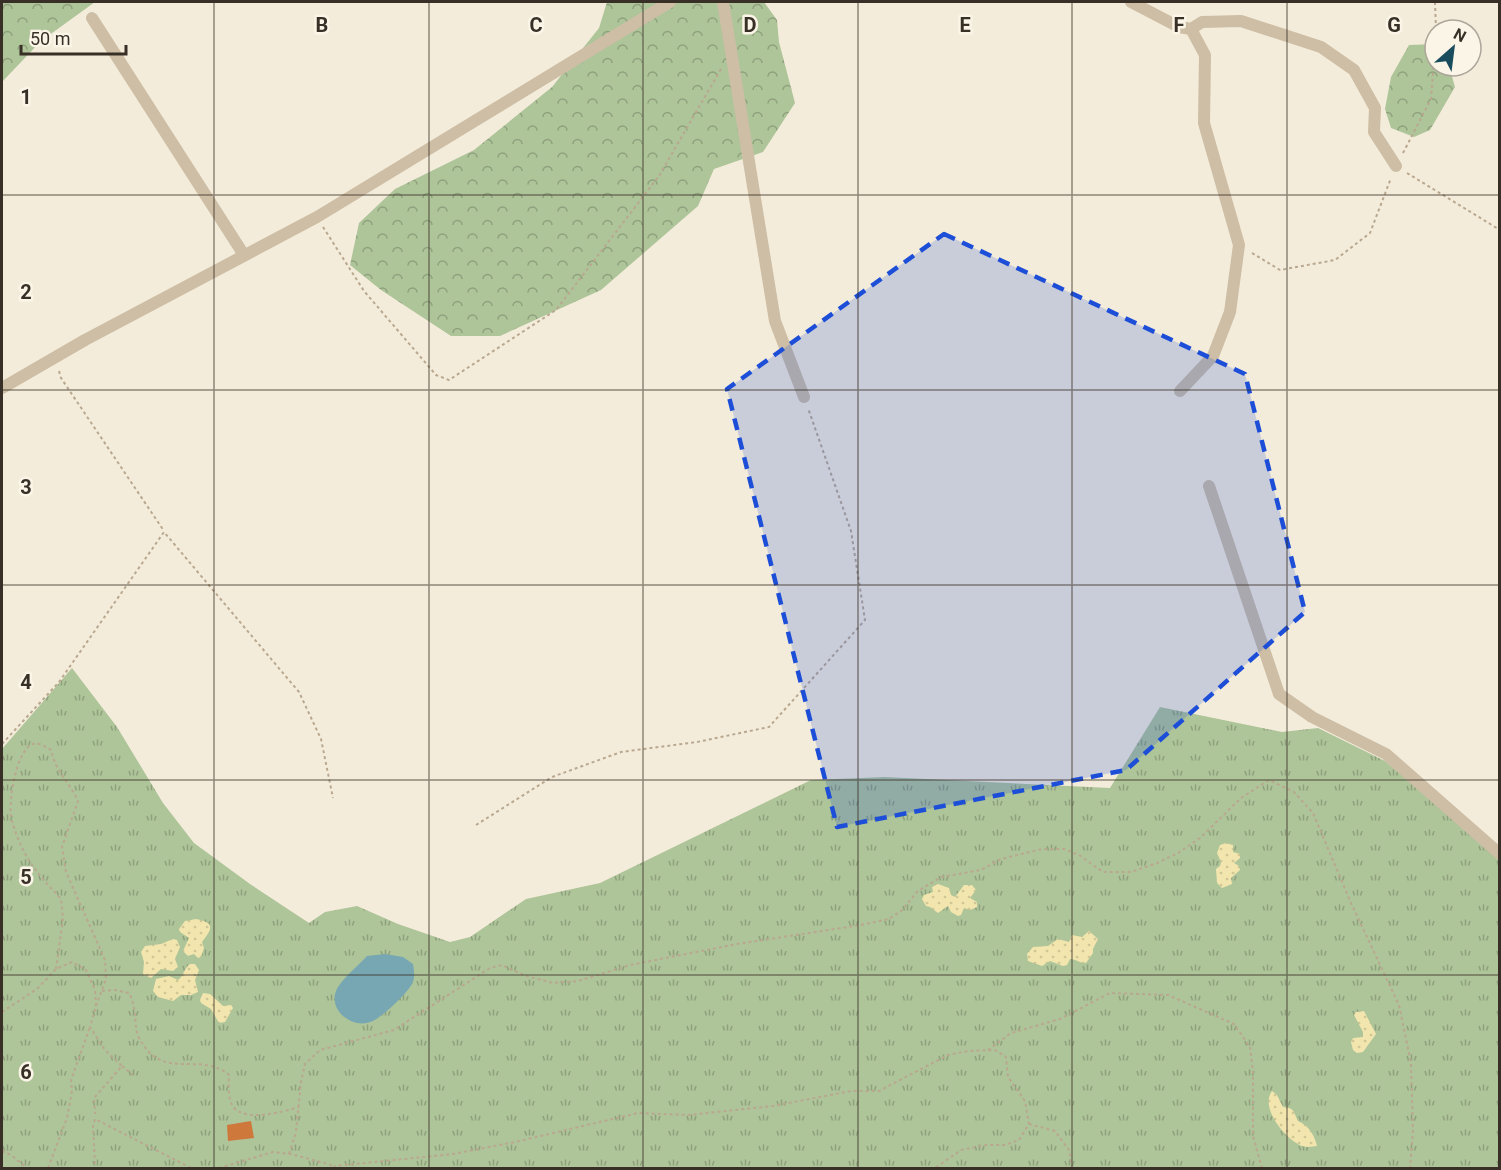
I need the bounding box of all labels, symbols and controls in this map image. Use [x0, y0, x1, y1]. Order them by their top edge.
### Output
text: B [316, 13, 328, 37]
text: C [529, 13, 543, 37]
text: D [744, 13, 757, 37]
text: E [959, 13, 971, 37]
text: F [1174, 13, 1185, 37]
text: G [1387, 13, 1401, 37]
scale bar [21, 18, 126, 56]
north arrow [1423, 18, 1483, 78]
text: N [1450, 24, 1469, 46]
text: 50 m [30, 28, 70, 49]
text: 1 [20, 85, 32, 109]
text: 2 [20, 280, 32, 304]
text: 3 [20, 475, 32, 499]
text: 4 [20, 670, 32, 694]
text: 5 [20, 865, 32, 889]
text: 6 [20, 1060, 32, 1084]

